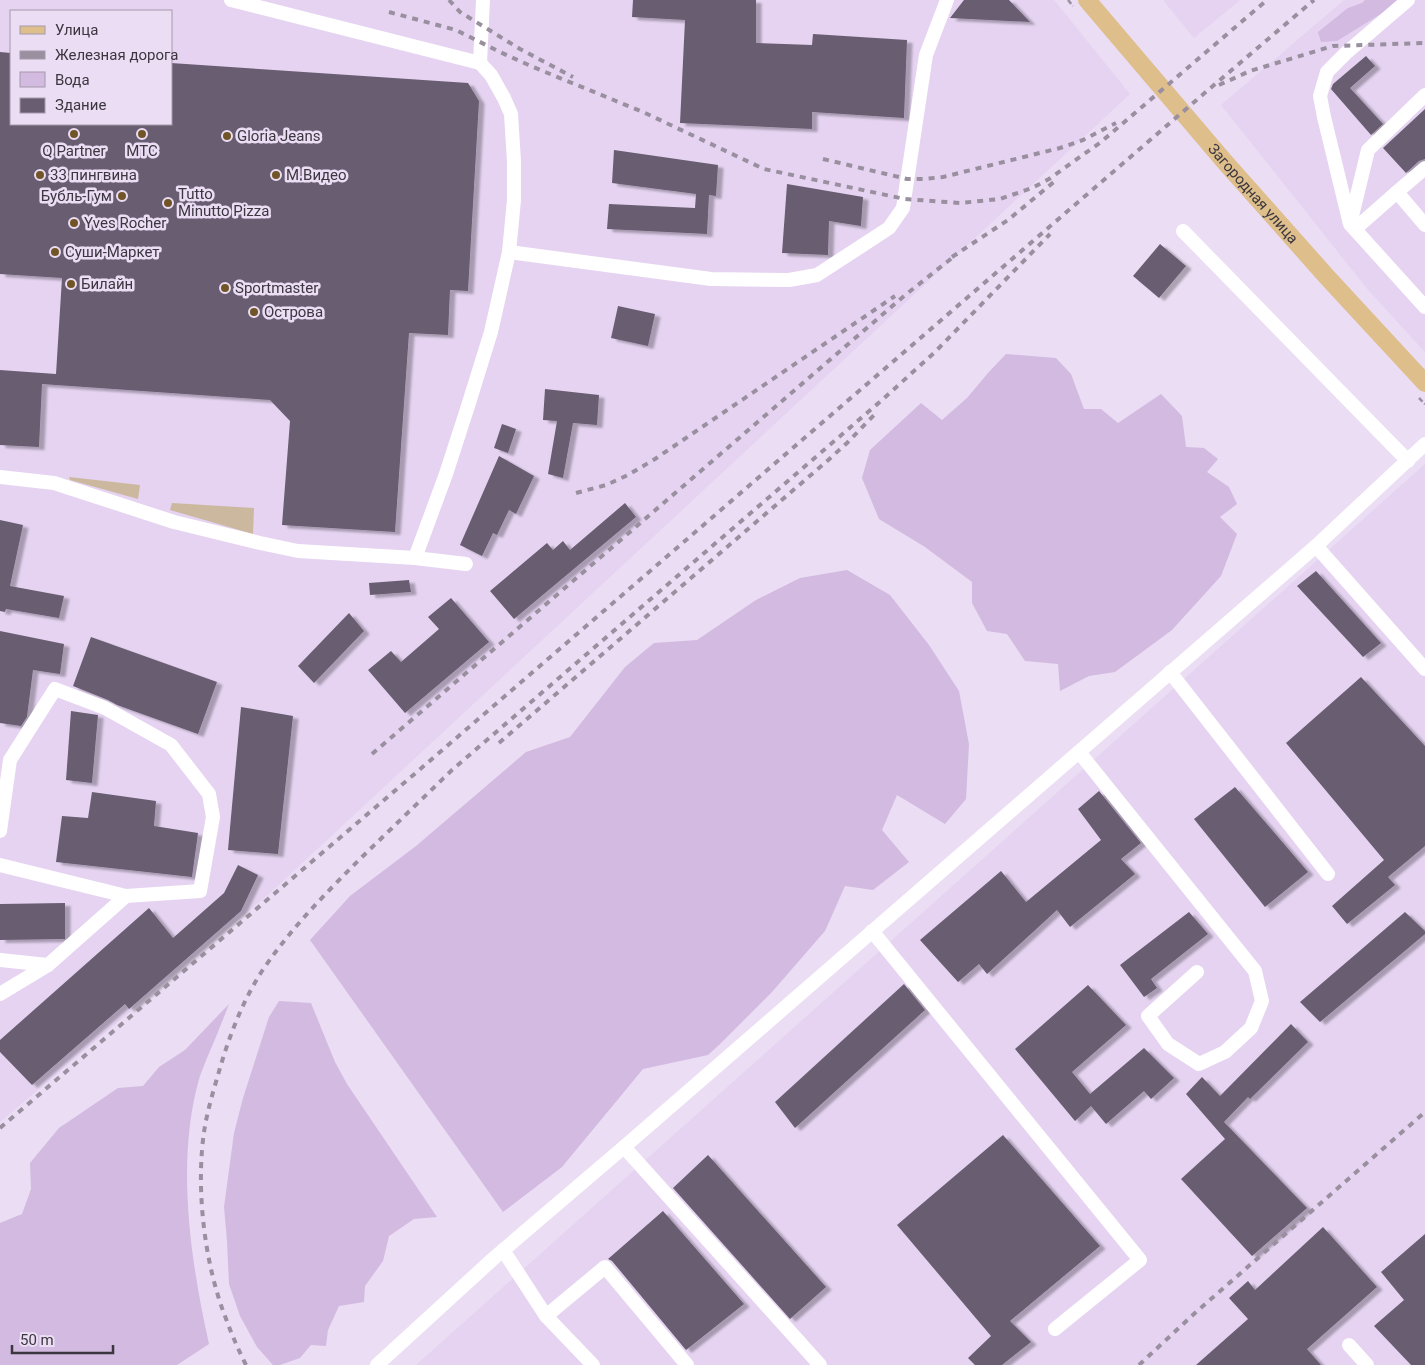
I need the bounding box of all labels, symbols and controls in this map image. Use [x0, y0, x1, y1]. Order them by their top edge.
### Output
legend [10, 10, 172, 125]
text: Улица [55, 21, 98, 39]
text: Железная дорога [55, 46, 178, 64]
text: Вода [55, 71, 90, 89]
text: Здание [55, 96, 106, 114]
place label: Gloria Jeans [237, 127, 320, 145]
marker: Q Partner [68, 128, 80, 140]
marker: МТС [136, 128, 148, 140]
marker: Gloria Jeans [221, 130, 233, 142]
street label: Загородная улица [1204, 140, 1302, 247]
place label: Q Partner [42, 142, 106, 160]
place label: МТС [126, 142, 158, 160]
place label: 33 пингвина [50, 166, 137, 184]
place label: М.Видео [286, 166, 347, 184]
marker: 33 пингвина [34, 169, 46, 181]
marker: М.Видео [270, 169, 282, 181]
place label: Tutto Minutto Pizza [178, 185, 269, 220]
place label: Бубль-Гум [41, 187, 112, 205]
marker: Бубль-Гум [116, 190, 128, 202]
marker: Tutto Minutto Pizza [162, 197, 174, 209]
place label: Yves Rocher [84, 214, 166, 232]
marker: Yves Rocher [68, 217, 80, 229]
place label: Суши-Маркет [65, 243, 160, 261]
marker: Суши-Маркет [49, 246, 61, 258]
place label: Билайн [81, 275, 133, 293]
marker: Билайн [65, 278, 77, 290]
place label: Sportmaster [235, 279, 318, 297]
marker: Sportmaster [219, 282, 231, 294]
place label: Острова [264, 303, 323, 321]
marker: Острова [248, 306, 260, 318]
scale bar [12, 1322, 114, 1354]
text: 50 m [20, 1331, 54, 1349]

